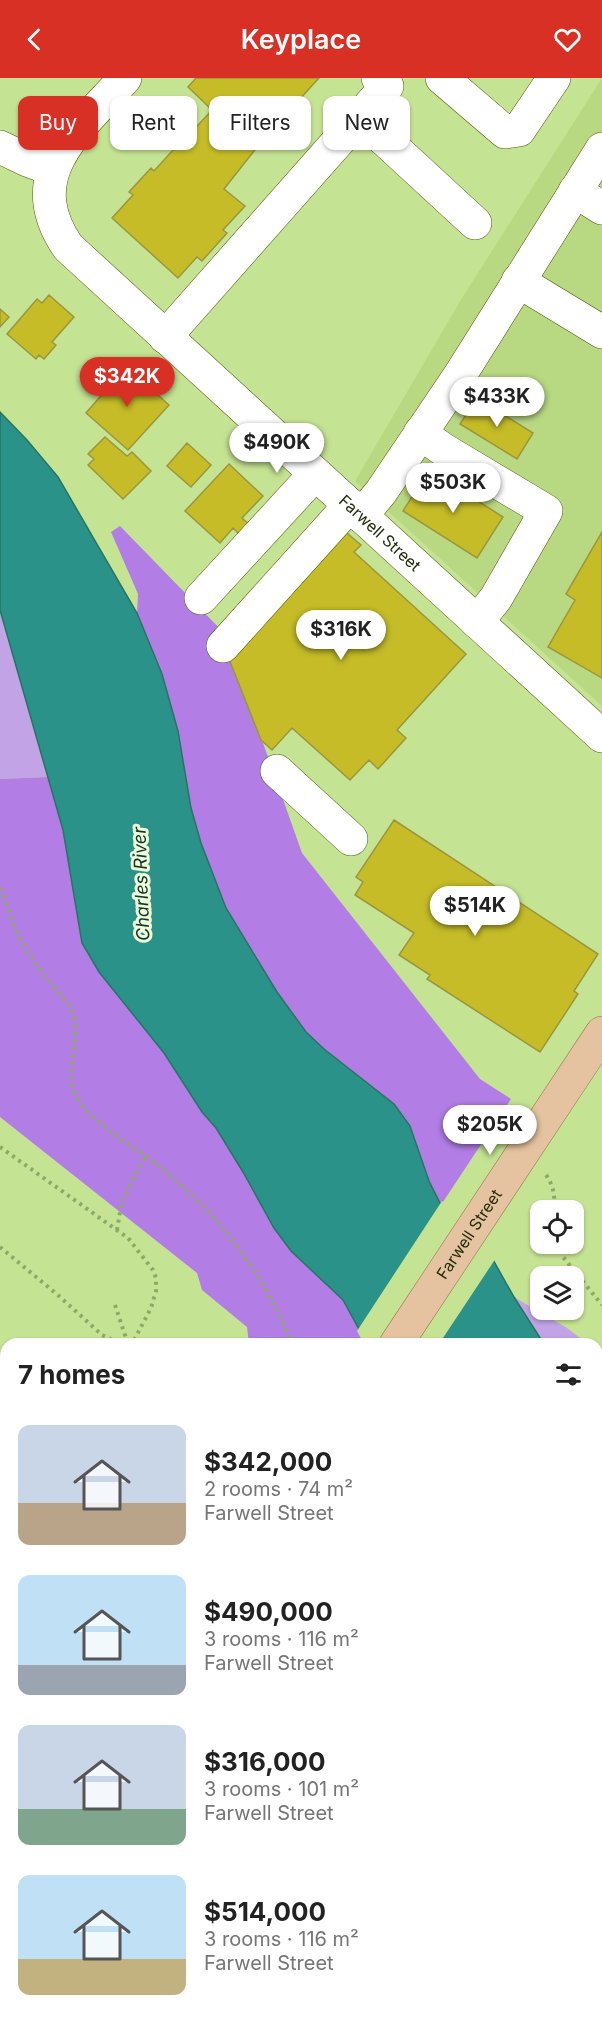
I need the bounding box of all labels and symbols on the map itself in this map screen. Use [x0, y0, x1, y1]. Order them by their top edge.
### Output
pin: $342K [85, 357, 169, 408]
pin: $433K [455, 377, 539, 428]
pin: $490K [235, 423, 319, 474]
pin: $503K [411, 463, 495, 514]
street label: Farwell Street [335, 490, 425, 575]
pin: $316K [299, 610, 383, 661]
water label: Charles River [128, 825, 153, 941]
pin: $514K [433, 886, 517, 937]
pin: $205K [448, 1105, 532, 1156]
street label: Farwell Street [432, 1185, 506, 1283]

